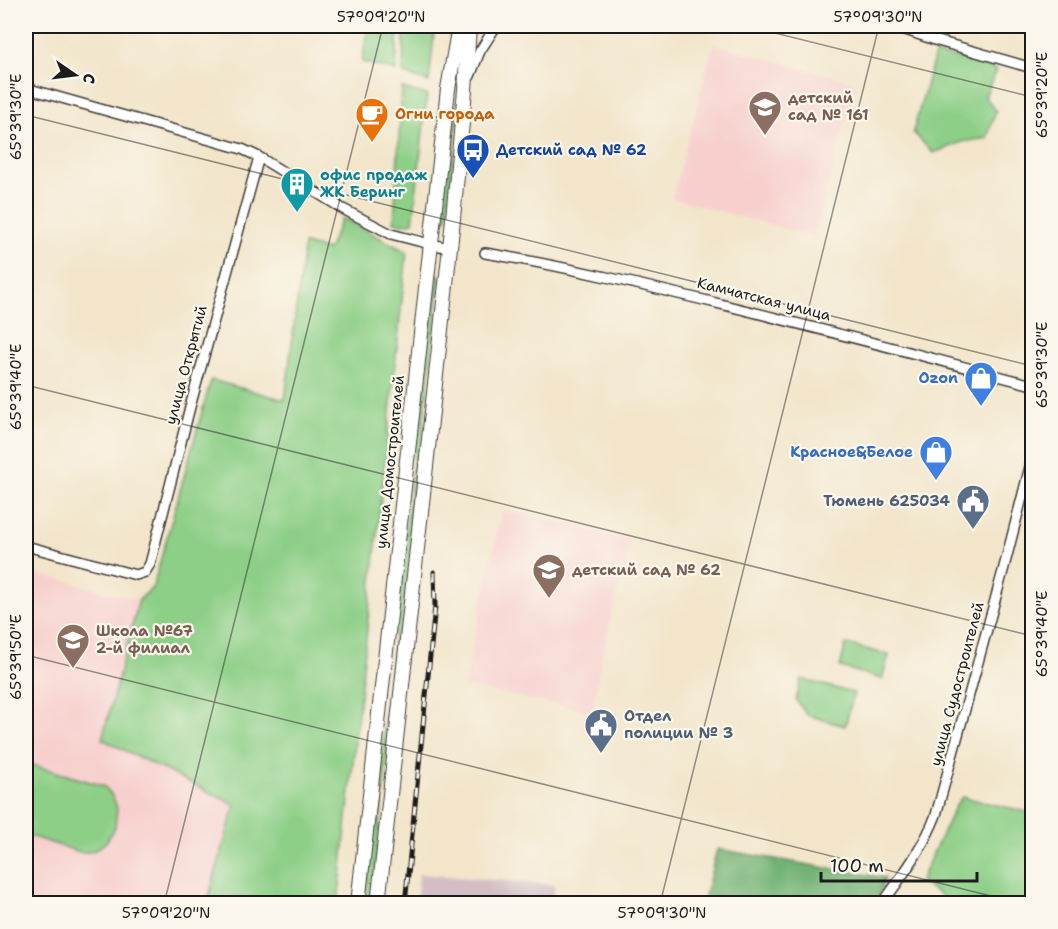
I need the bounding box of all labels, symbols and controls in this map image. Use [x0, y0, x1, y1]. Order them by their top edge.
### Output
text: 57°09'20"N [337, 7, 425, 27]
text: 57°09'30"N [834, 7, 922, 27]
north arrow [45, 45, 105, 105]
text: 65°39'20"E [1032, 52, 1052, 138]
text: С [78, 71, 100, 86]
text: 65°39'30"E [6, 74, 26, 160]
place label: детский сад № 161 [788, 88, 869, 125]
school or university icon: детский сад № 161 [747, 89, 783, 136]
cafe icon: Огни города [354, 96, 390, 143]
place label: Огни города [395, 104, 495, 124]
bus stop icon: Детский сад № 62 [455, 132, 491, 179]
place label: Детский сад № 62 [496, 140, 647, 160]
place label: офис продаж ЖК Беринг [320, 165, 428, 202]
building icon: офис продаж ЖК Беринг [279, 166, 315, 213]
street label: Камчатская улица [695, 273, 833, 325]
street label: улица Открытий [160, 303, 212, 427]
text: 65°39'30"E [1032, 322, 1052, 408]
text: 65°39'40"E [6, 344, 26, 430]
shop icon: Ozon [963, 360, 999, 407]
place label: Ozon [918, 368, 958, 388]
street label: улица Домостроителей [371, 374, 409, 550]
shop icon: Красное&Белое [918, 434, 954, 481]
place label: Красное&Белое [790, 442, 913, 462]
public building icon: Тюмень 625034 [955, 483, 991, 530]
place label: Тюмень 625034 [823, 491, 950, 511]
school or university icon: детский сад № 62 [531, 552, 567, 599]
place label: детский сад № 62 [572, 560, 721, 580]
text: 65°39'40"E [1032, 591, 1052, 677]
street label: улица Судостроителей [925, 599, 989, 768]
text: 65°39'50"E [6, 614, 26, 700]
place label: Школа №67 2-й филиал [96, 621, 193, 658]
school or university icon: Школа №67 2-й филиал [55, 622, 91, 669]
place label: Отдел полиции № 3 [624, 706, 733, 743]
public building icon: Отдел полиции № 3 [583, 707, 619, 754]
scale bar [821, 845, 977, 883]
text: 100 m [830, 854, 884, 878]
text: 57°09'20"N [122, 903, 210, 923]
text: 57°09'30"N [618, 903, 706, 923]

